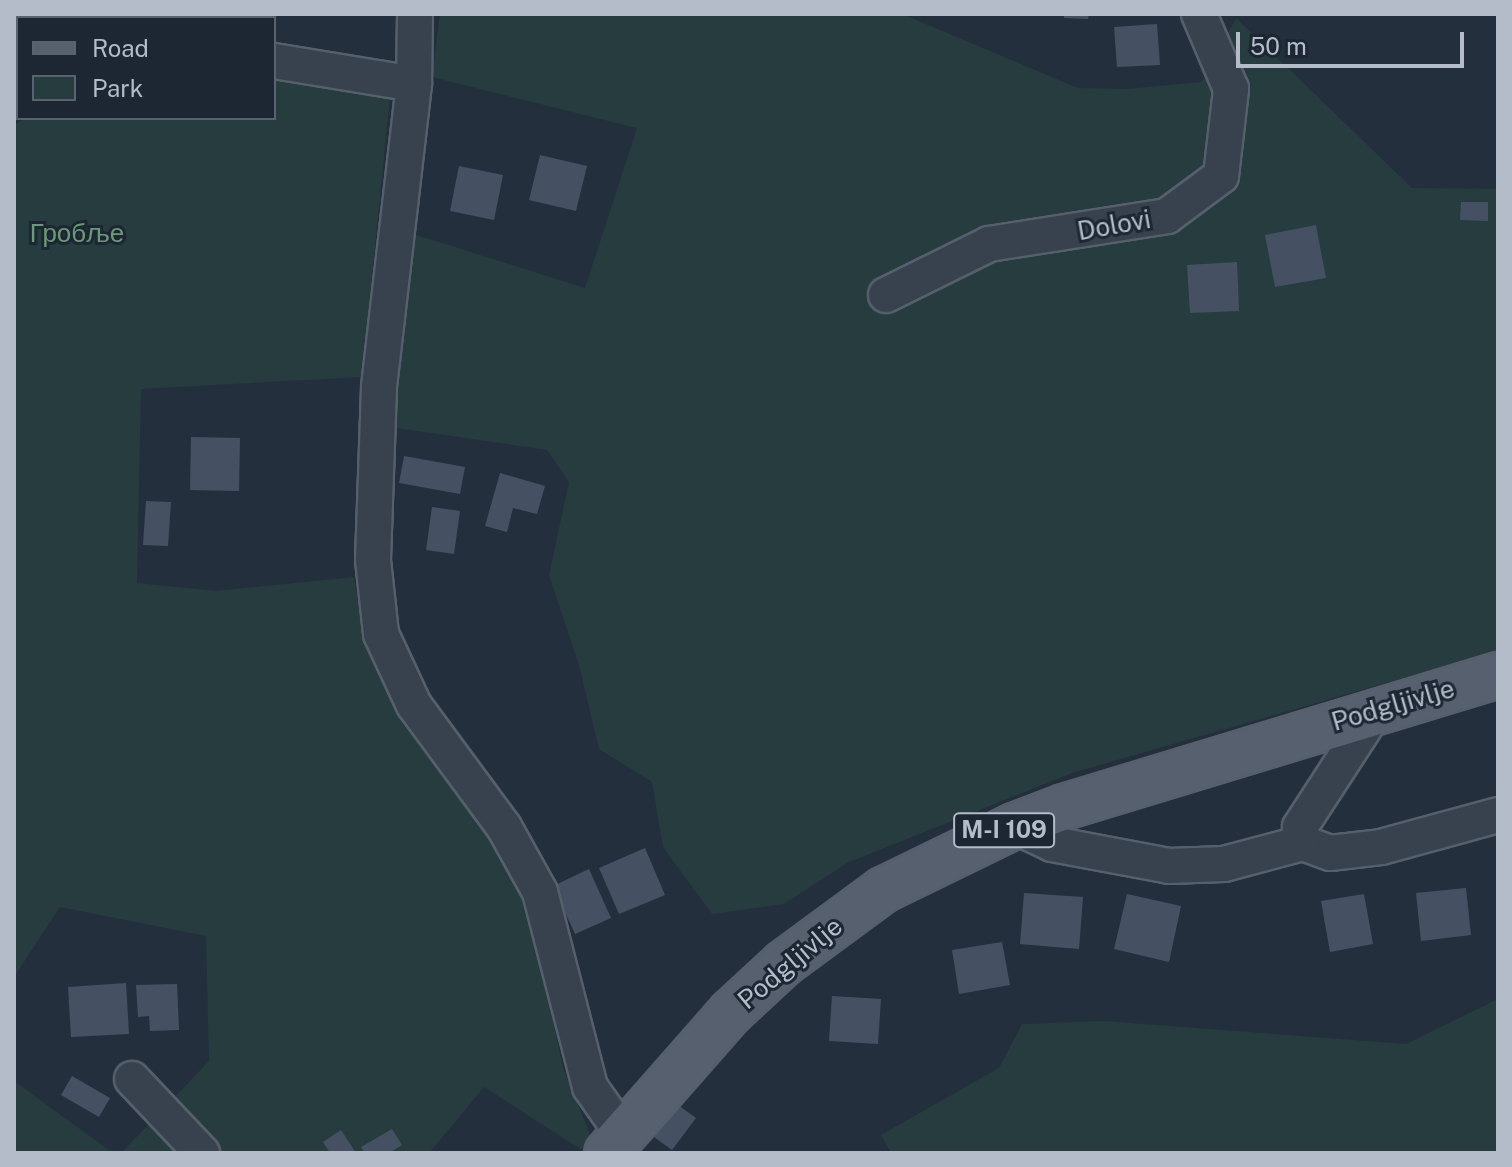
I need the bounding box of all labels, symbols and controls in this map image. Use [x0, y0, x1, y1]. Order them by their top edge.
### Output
legend [16, 16, 276, 120]
scale bar [1240, 16, 1468, 66]
text: 50 m [1250, 32, 1307, 60]
text: Road [92, 34, 149, 62]
text: Park [92, 74, 143, 102]
street label: Dolovi [1075, 203, 1153, 247]
park label: Гробље [30, 217, 124, 249]
street label: Podgljivlje [1328, 673, 1458, 737]
road number: M-I 109 [952, 810, 1056, 850]
street label: Podgljivlje [732, 910, 848, 1016]

